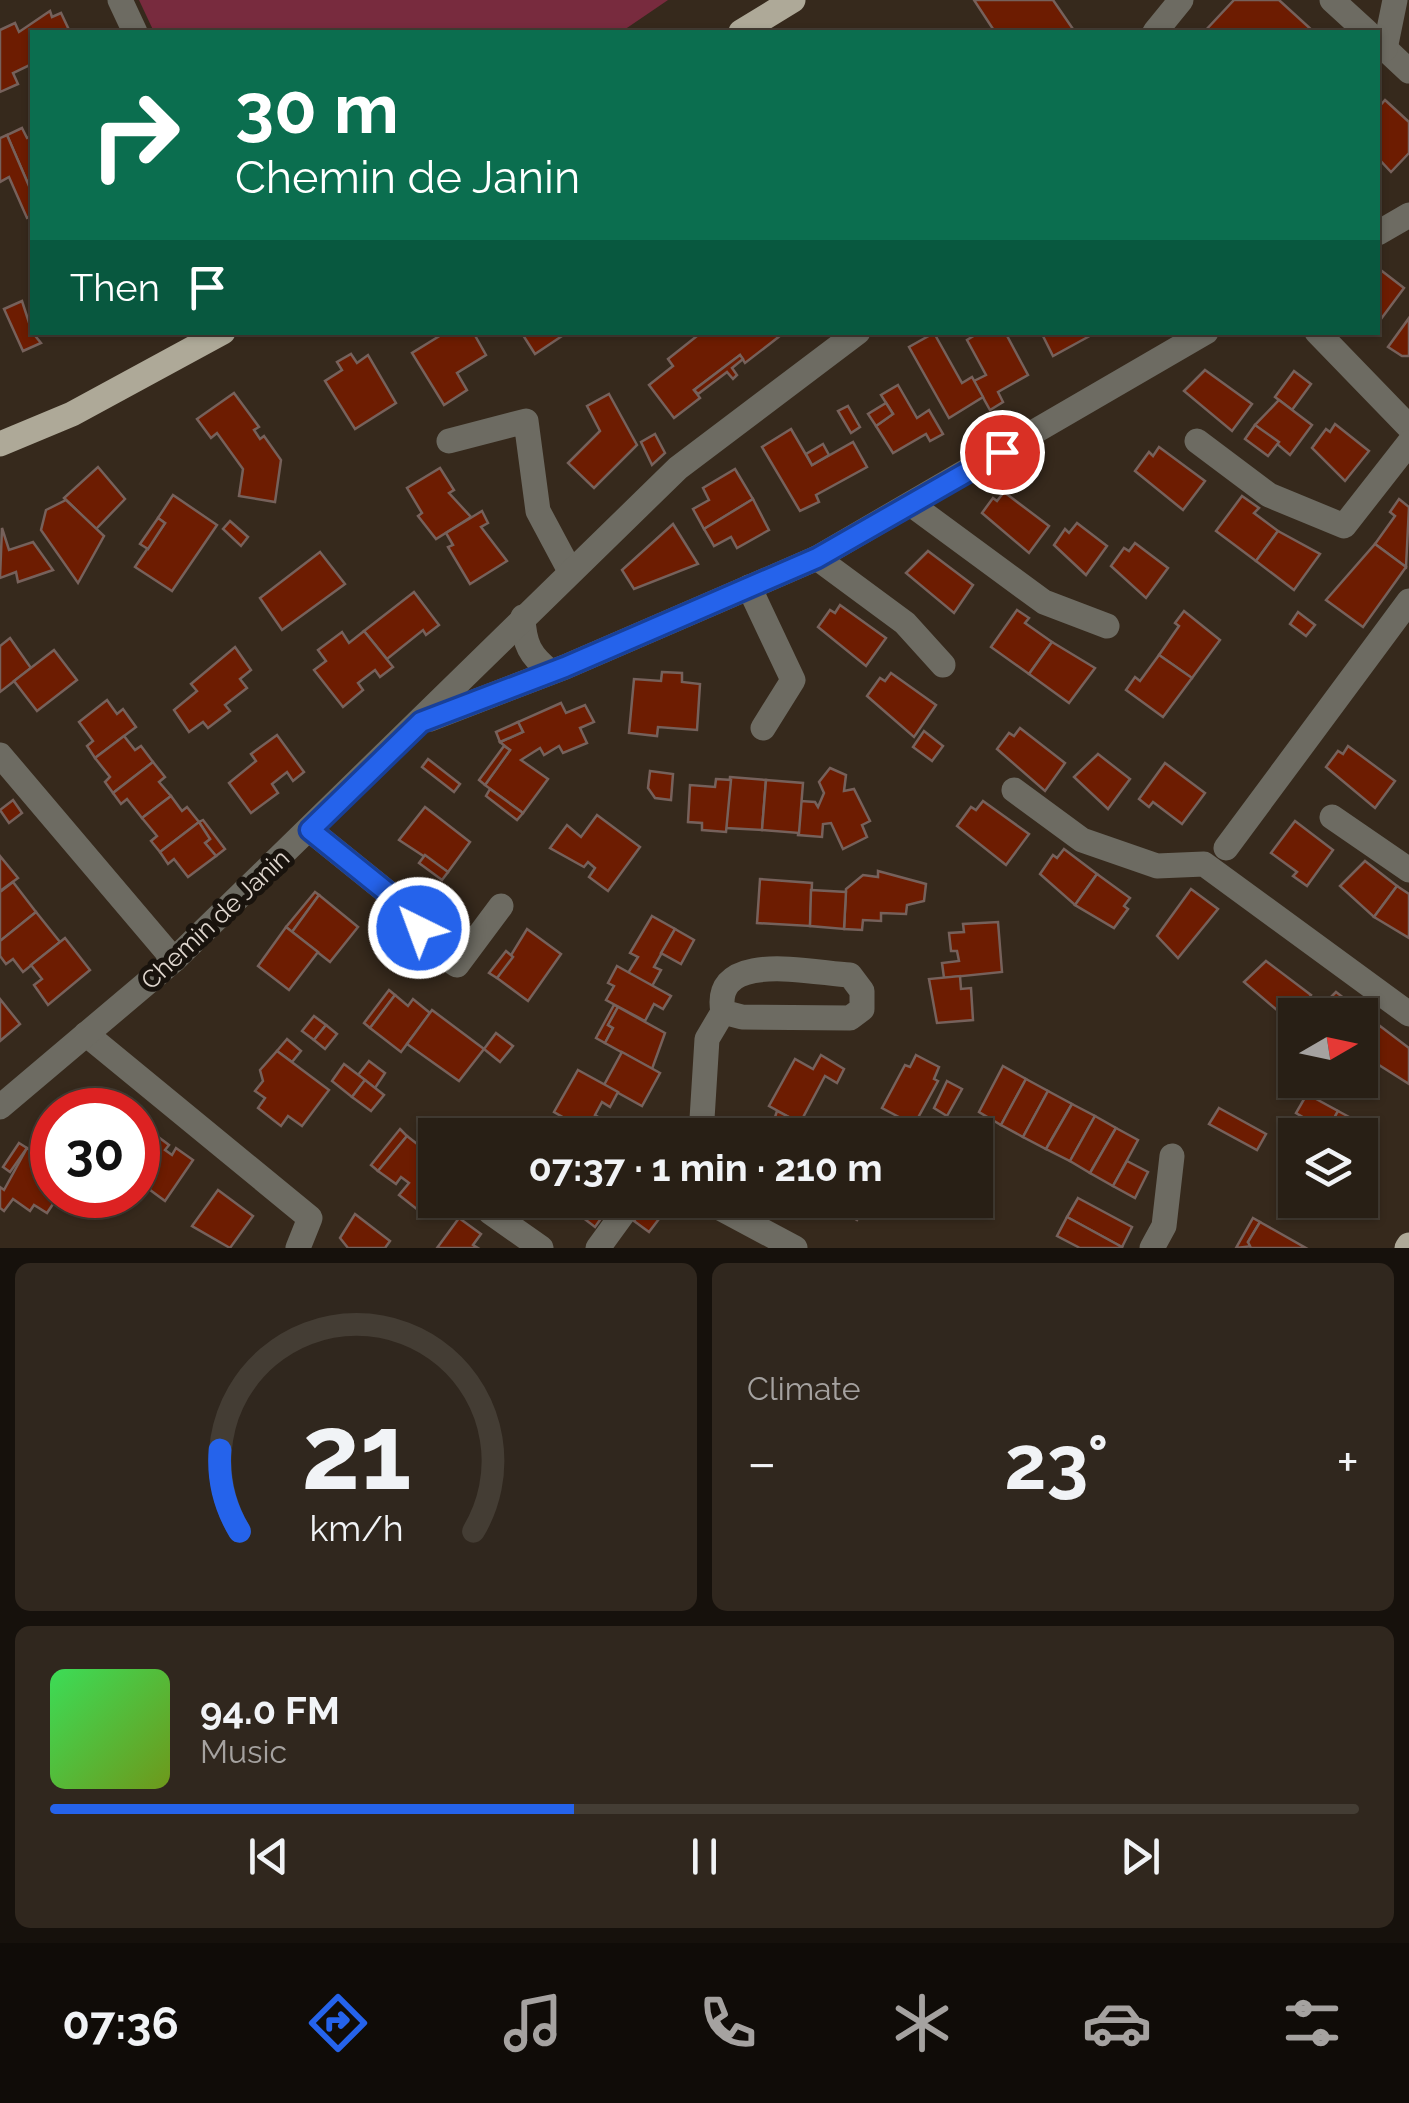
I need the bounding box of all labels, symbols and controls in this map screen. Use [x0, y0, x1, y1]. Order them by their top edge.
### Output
text: 30 m [235, 67, 399, 149]
icon: right [70, 70, 200, 200]
text: Chemin de Janin [235, 151, 580, 204]
icon: arrive [180, 260, 235, 315]
text: Then [70, 265, 160, 310]
pin [960, 410, 1045, 495]
icon: arrive [975, 425, 1030, 480]
street label: Chemin de Janin [135, 843, 295, 995]
position arrow [367, 876, 471, 980]
north arrow [1278, 998, 1378, 1098]
map controls [1278, 998, 1378, 1218]
speed limit sign: 30 [30, 1088, 160, 1218]
button: layers [1278, 1118, 1378, 1218]
text: 07:37 · 1 min · 210 m [528, 1145, 883, 1190]
text: Climate [747, 1370, 861, 1407]
text: 21 [301, 1391, 411, 1513]
text: 23° [1004, 1418, 1109, 1507]
text: − [747, 1430, 777, 1495]
text: + [1336, 1430, 1359, 1495]
text: km/h [309, 1507, 403, 1549]
text: 94.0 FM [200, 1688, 340, 1733]
text: Music [200, 1733, 287, 1770]
icon: previous [241, 1829, 296, 1884]
icon: pause [677, 1829, 732, 1884]
icon: next [1113, 1829, 1168, 1884]
icon: directions [303, 1988, 373, 2058]
icon: music [498, 1988, 568, 2058]
icon: phone [693, 1988, 763, 2058]
icon: climate [887, 1988, 957, 2058]
icon: car [1082, 1988, 1152, 2058]
icon: filters [1277, 1988, 1347, 2058]
text: 07:36 [62, 1997, 179, 2050]

